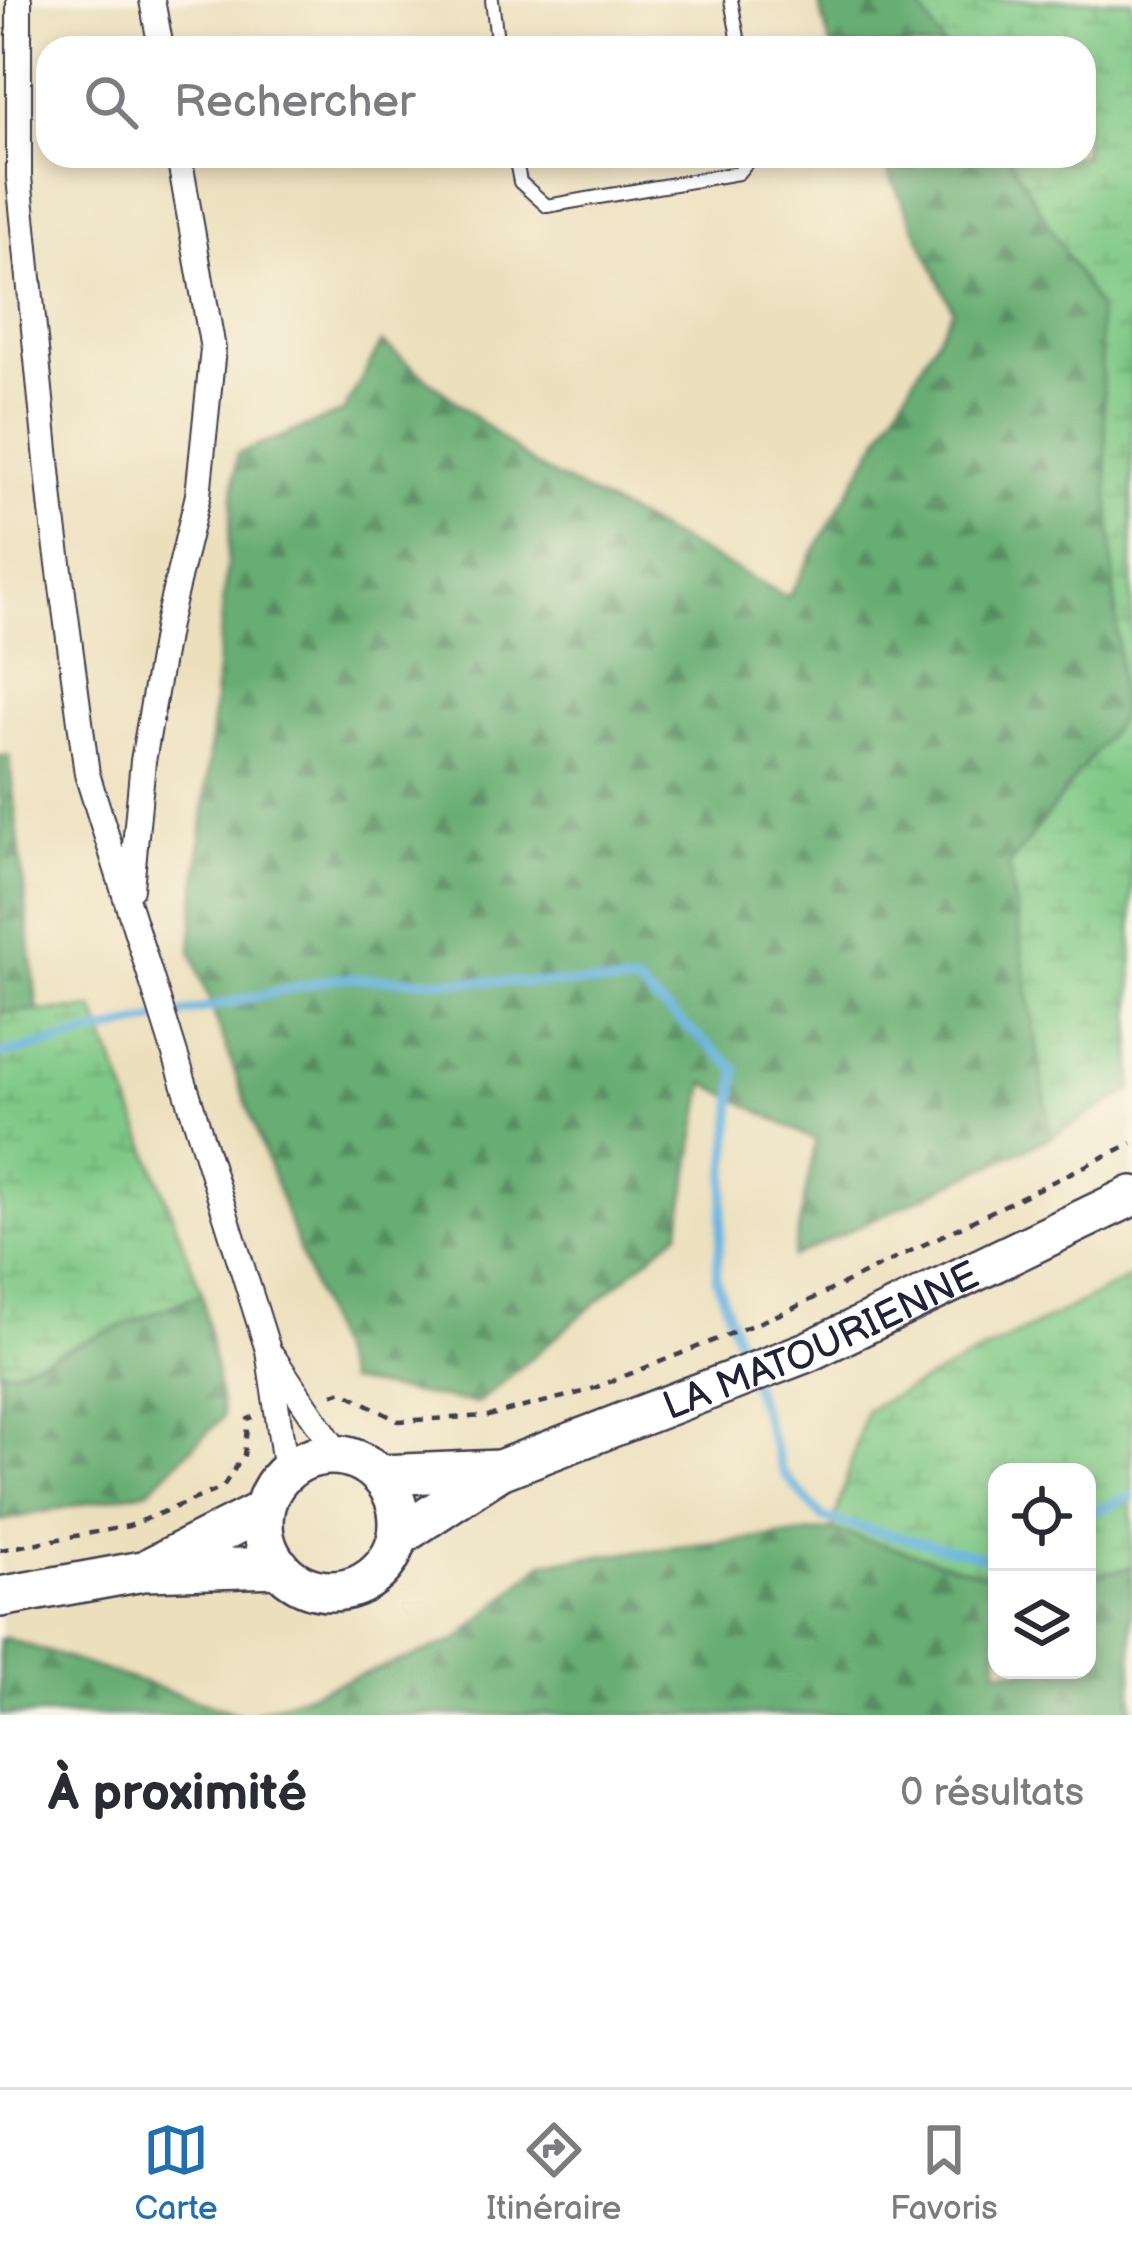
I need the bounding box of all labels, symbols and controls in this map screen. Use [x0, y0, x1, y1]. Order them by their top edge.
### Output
search box [36, 36, 1096, 168]
icon: search [78, 69, 144, 135]
text: Rechercher [174, 75, 415, 130]
street label: LA MATOURIENNE [657, 1252, 987, 1431]
map controls [988, 1463, 1096, 1679]
button: locate [988, 1463, 1096, 1571]
button: layers [988, 1571, 1096, 1679]
text: À proximité [48, 1763, 307, 1824]
text: 0 résultats [900, 1770, 1084, 1817]
tab: Carte [134, 2117, 218, 2229]
tab: Itinéraire [486, 2117, 621, 2229]
tab: Favoris [890, 2117, 998, 2229]

